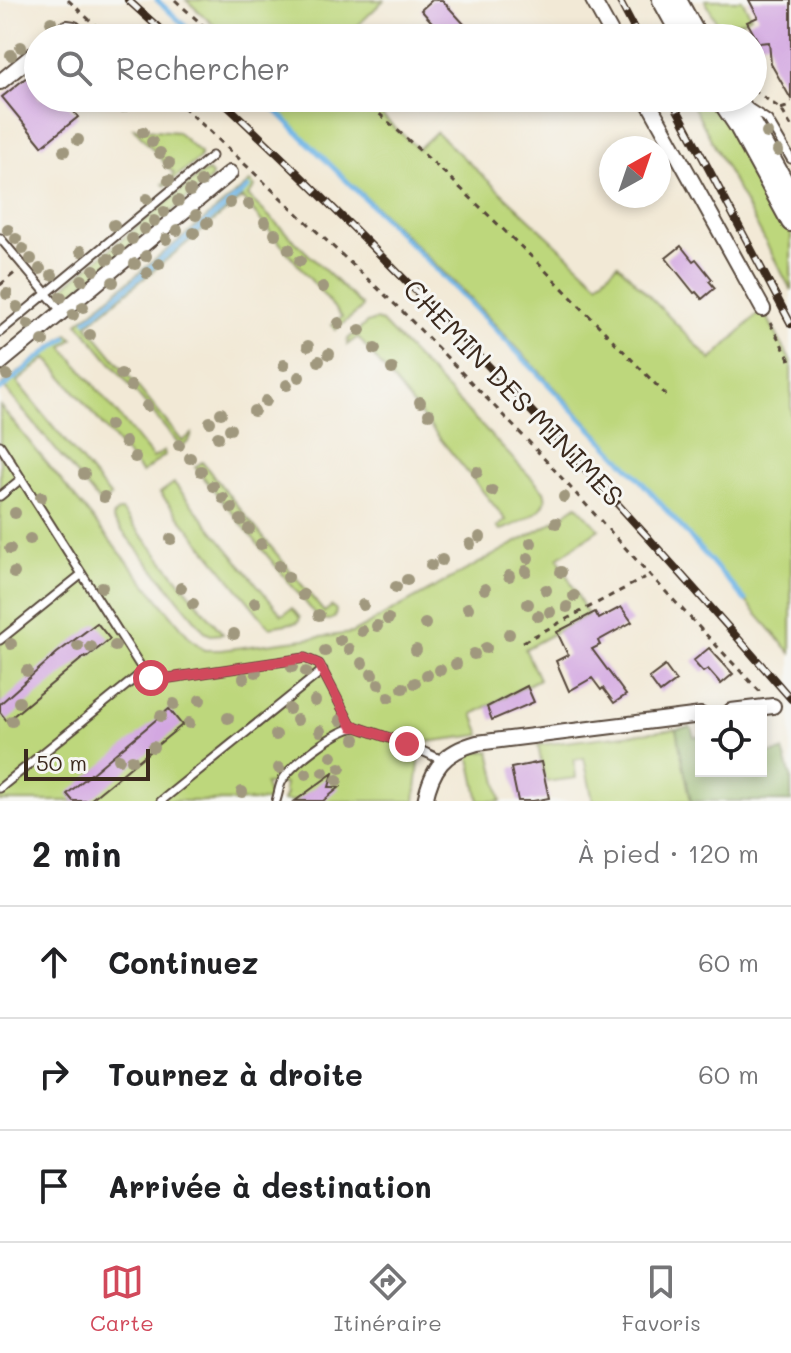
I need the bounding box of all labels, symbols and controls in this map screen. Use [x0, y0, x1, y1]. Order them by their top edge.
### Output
search box [24, 24, 767, 112]
icon: search [52, 46, 96, 90]
text: Rechercher [116, 48, 290, 88]
north arrow [599, 136, 671, 208]
street label: CHEMIN DES MINIMES [396, 271, 632, 513]
route start [133, 660, 169, 696]
map controls [695, 705, 767, 777]
button: locate [695, 705, 767, 777]
route end [389, 726, 425, 762]
scale bar [24, 745, 150, 781]
text: 50 m [36, 748, 87, 777]
text: 2 min [32, 831, 121, 876]
text: À pied · 120 m [577, 836, 759, 870]
icon: ahead [32, 940, 76, 984]
text: Continuez [108, 942, 258, 982]
text: 60 m [698, 945, 759, 979]
icon: right [32, 1052, 76, 1096]
text: Tournez à droite [108, 1054, 363, 1094]
text: 60 m [698, 1057, 759, 1091]
icon: arrive [32, 1164, 76, 1208]
text: Arrivée à destination [108, 1166, 431, 1206]
tab: Carte [90, 1260, 154, 1337]
tab: Itinéraire [334, 1260, 442, 1337]
tab: Favoris [622, 1260, 701, 1337]

